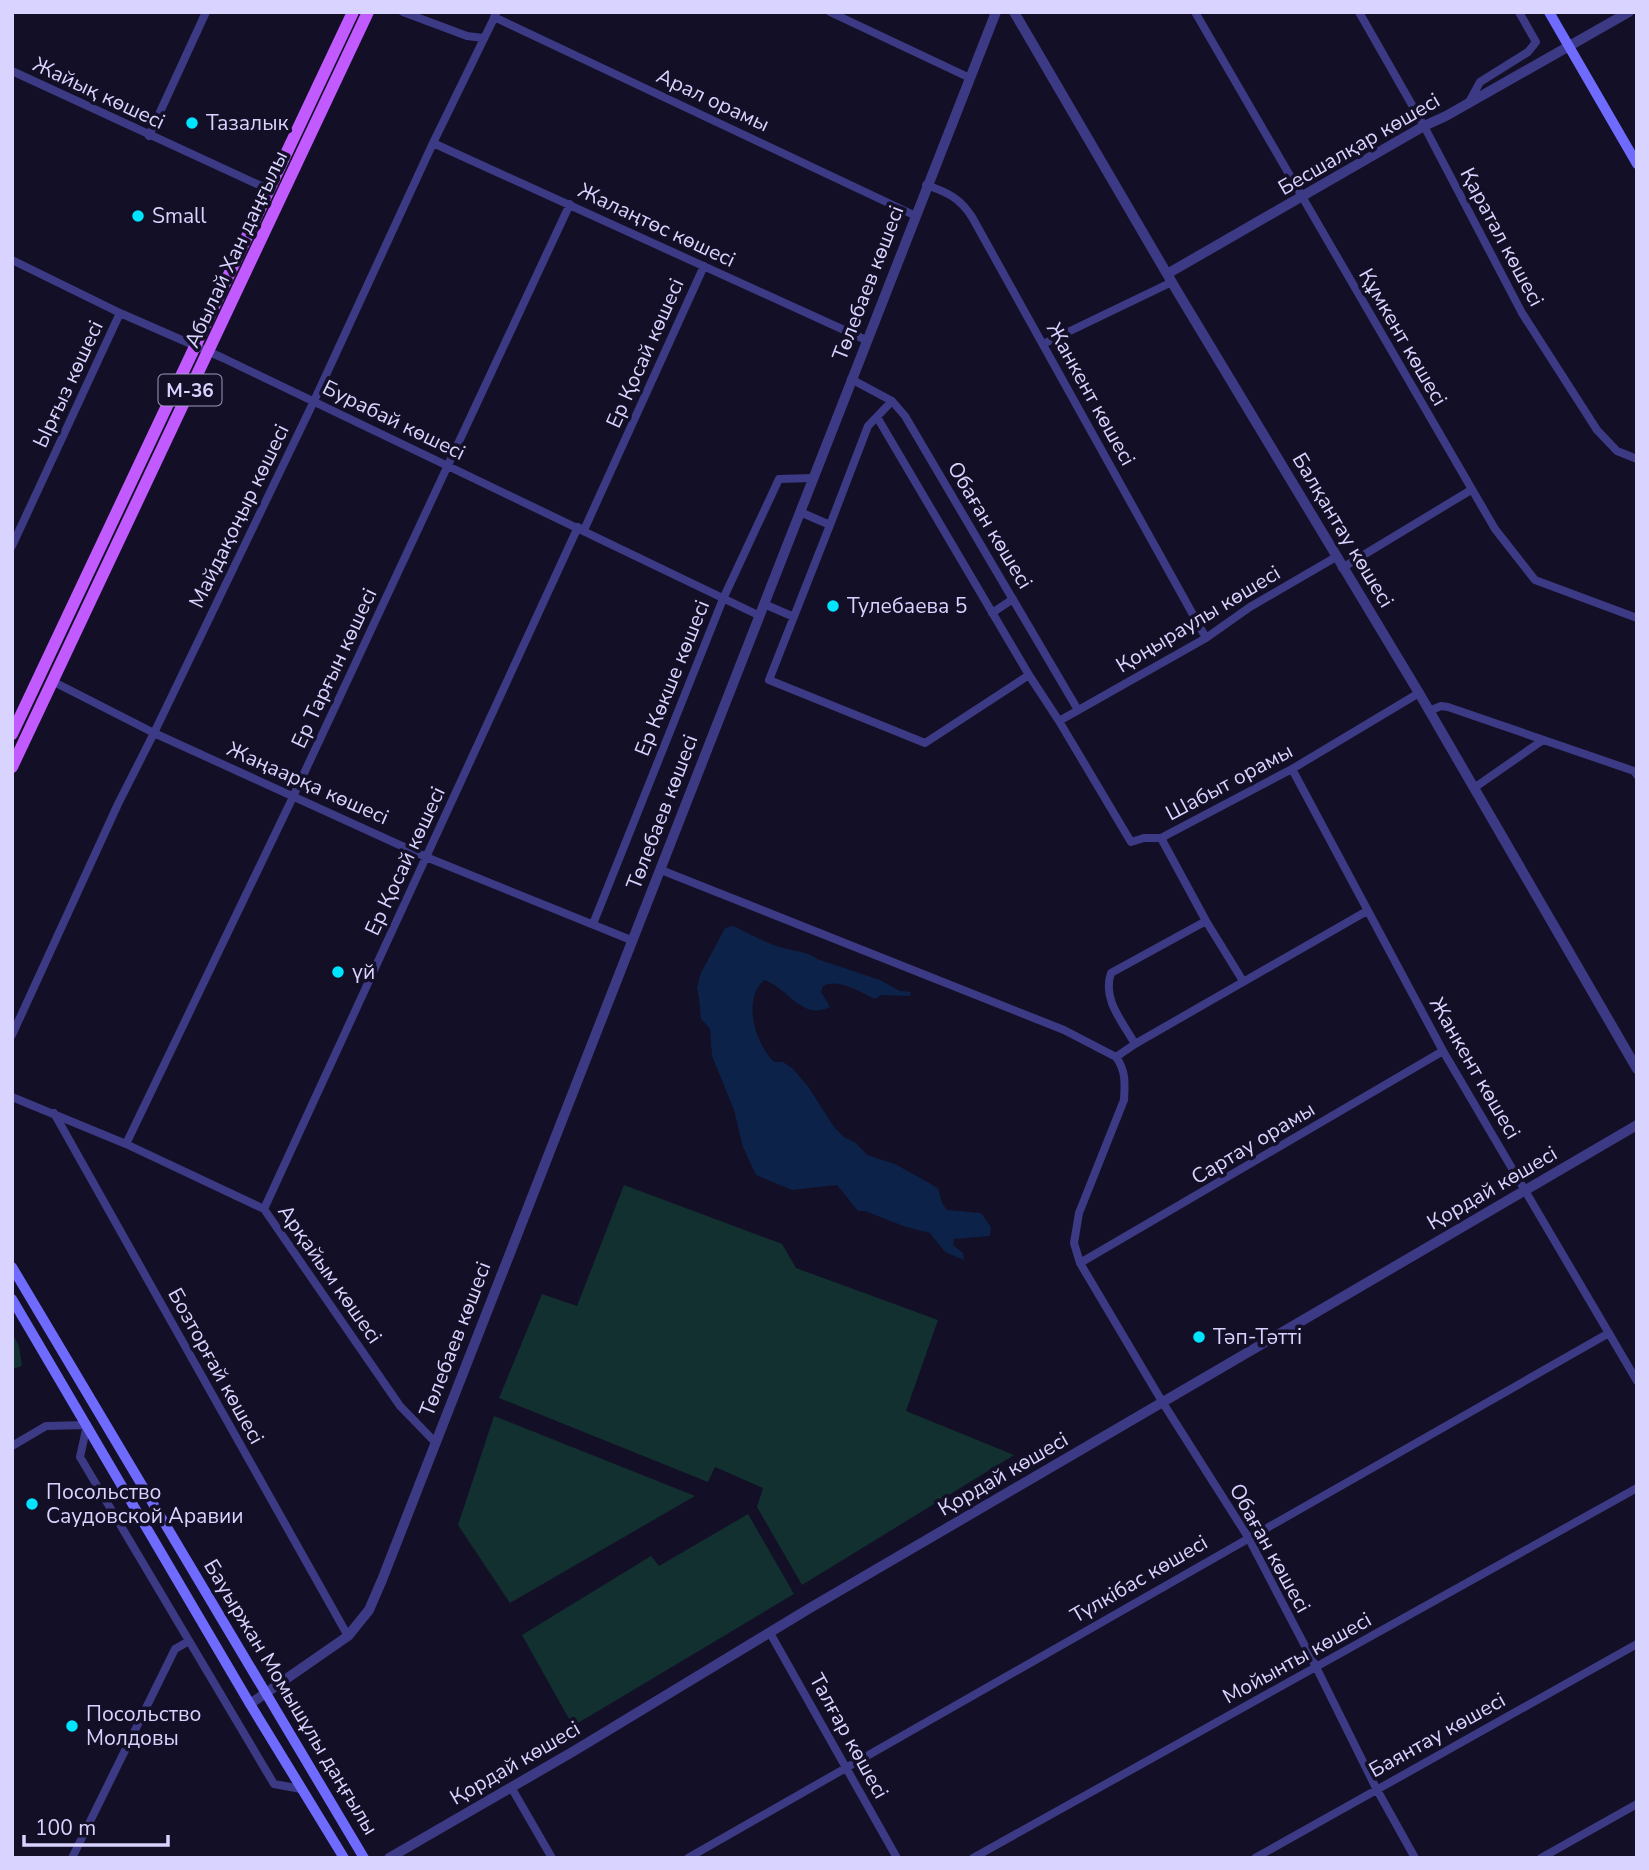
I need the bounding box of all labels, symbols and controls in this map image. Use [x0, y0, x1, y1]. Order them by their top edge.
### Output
street label: Жайық көшесі [28, 50, 170, 136]
street label: Арал орамы [652, 62, 774, 138]
street label: Бесшалқар көшесі [1273, 86, 1445, 202]
place label: Тазалык [206, 109, 289, 137]
marker: Тазалык [184, 115, 200, 131]
street label: Абылай Хан даңғылы [178, 146, 294, 352]
street label: Қаратал көшесі [1454, 163, 1550, 311]
street label: Жалаңтөс көшесі [574, 176, 740, 274]
place label: Small [152, 202, 207, 230]
street label: Төлебаев көшесі [826, 202, 910, 364]
marker: Small [130, 208, 146, 224]
street label: Құмкент көшесі [1352, 263, 1454, 411]
street label: Ер Қосай көшесі [599, 274, 691, 432]
street label: Ырғыз көшесі [26, 316, 110, 452]
street label: Жанкент көшесі [1040, 317, 1142, 471]
street label: Бурабай көшесі [318, 373, 470, 467]
road number: M-36 [158, 374, 222, 406]
street label: Майдақоңыр көшесі [182, 420, 296, 612]
street label: Балқантау көшесі [1286, 447, 1400, 613]
street label: Обаған көшесі [941, 456, 1039, 594]
street label: Қоңыраулы көшесі [1111, 559, 1285, 679]
street label: Ер Тарғын көшесі [285, 583, 383, 753]
place label: Тулебаева 5 [847, 592, 967, 620]
street label: Ер Көкше көшесі [628, 596, 716, 760]
marker: Тулебаева 5 [825, 598, 841, 614]
street label: Төлебаев көшесі [620, 731, 704, 893]
street label: Жаңаарқа көшесі [223, 735, 393, 831]
street label: Шабыт орамы [1161, 737, 1297, 827]
street label: Ер Қосай көшесі [358, 782, 452, 940]
place label: үй [352, 958, 375, 986]
marker: үй [330, 964, 346, 980]
street label: Жанкент көшесі [1423, 992, 1527, 1144]
street label: Сартау орамы [1186, 1095, 1320, 1191]
street label: Қордай көшесі [1422, 1139, 1562, 1237]
street label: Арқайым көшесі [272, 1199, 388, 1349]
street label: Төлебаев көшесі [413, 1258, 497, 1420]
street label: Бозторғай көшесі [161, 1283, 271, 1449]
place label: Тәп-Тәтті [1213, 1323, 1302, 1351]
marker: Тәп-Тәтті [1191, 1329, 1207, 1345]
street label: Қордай көшесі [933, 1425, 1073, 1523]
place label: Посольство Саудовской Аравии [46, 1478, 243, 1530]
street label: Обаған көшесі [1223, 1478, 1317, 1618]
marker: Посольство Саудовской Аравии [24, 1496, 40, 1512]
street label: Түлкібас көшесі [1065, 1528, 1213, 1630]
street label: Бауыржан Момышұлы даңғылы [197, 1554, 385, 1840]
street label: Мойынты көшесі [1218, 1606, 1376, 1710]
street label: Талғар көшесі [803, 1668, 895, 1804]
street label: Баянтау көшесі [1364, 1686, 1510, 1784]
place label: Посольство Молдовы [86, 1700, 201, 1752]
street label: Қордай көшесі [445, 1714, 585, 1812]
marker: Посольство Молдовы [64, 1718, 80, 1734]
scale bar [24, 1804, 168, 1848]
text: 100 m [35, 1814, 96, 1842]

